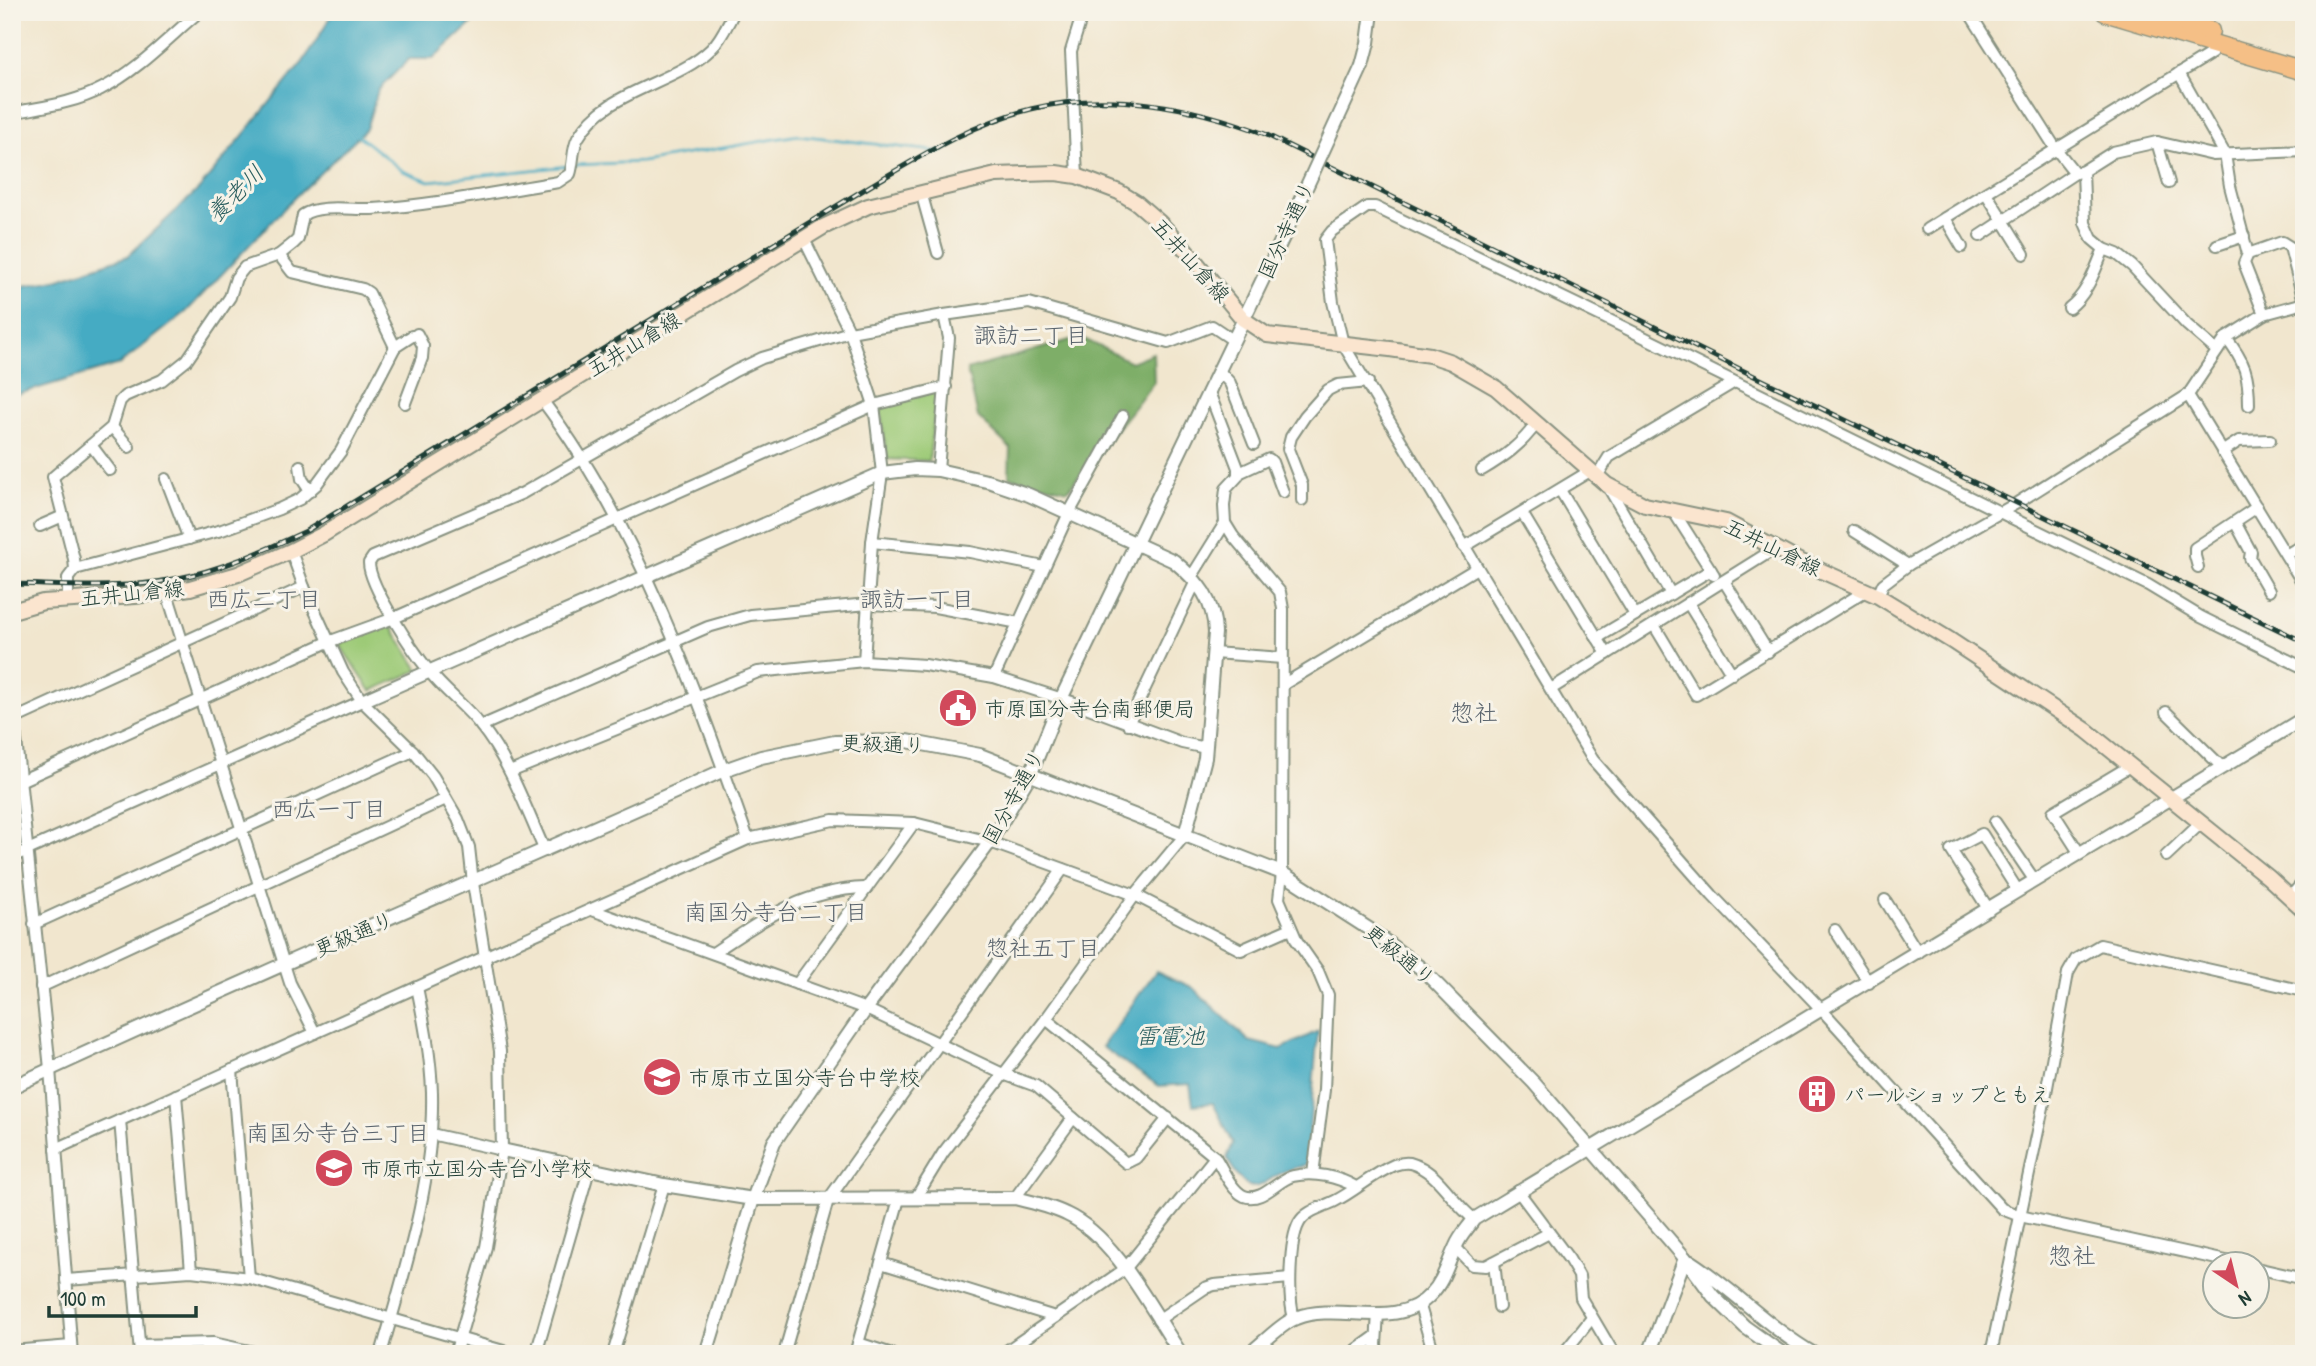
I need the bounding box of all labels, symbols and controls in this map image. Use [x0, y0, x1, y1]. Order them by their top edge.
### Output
water label: 養老川 [200, 158, 270, 228]
street label: 国分寺通り [1251, 176, 1321, 284]
street label: 五井山倉線 [1145, 211, 1237, 309]
street label: 五井山倉線 [582, 305, 686, 383]
district label: 諏訪二丁目 [974, 319, 1089, 350]
street label: 五井山倉線 [1719, 511, 1827, 583]
street label: 五井山倉線 [78, 573, 186, 613]
district label: 西広二丁目 [207, 583, 322, 614]
district label: 諏訪一丁目 [860, 583, 975, 614]
public building icon: 市原国分寺台南郵便局 [937, 687, 979, 729]
place label: 市原国分寺台南郵便局 [985, 694, 1195, 723]
district label: 惣社 [1450, 696, 1498, 728]
street label: 更級通り [841, 728, 925, 760]
street label: 国分寺通り [975, 744, 1051, 850]
district label: 西広一丁目 [272, 793, 387, 824]
district label: 南国分寺台二丁目 [684, 896, 868, 927]
street label: 更級通り [310, 904, 398, 964]
street label: 更級通り [1358, 917, 1442, 993]
district label: 惣社五丁目 [986, 932, 1101, 963]
water label: 雷電池 [1136, 1020, 1206, 1051]
school or university icon: 市原市立国分寺台中学校 [641, 1056, 683, 1098]
place label: 市原市立国分寺台中学校 [689, 1063, 920, 1092]
building icon: パールショップともえ [1796, 1073, 1838, 1115]
place label: パールショップともえ [1844, 1080, 2052, 1109]
district label: 南国分寺台三丁目 [246, 1117, 430, 1148]
school or university icon: 市原市立国分寺台小学校 [313, 1147, 355, 1189]
place label: 市原市立国分寺台小学校 [361, 1154, 592, 1183]
district label: 惣社 [2048, 1239, 2096, 1271]
north arrow [2200, 1250, 2270, 1320]
scale bar [49, 1275, 196, 1319]
text: 100 m [60, 1284, 106, 1313]
text: N [2234, 1285, 2257, 1312]

